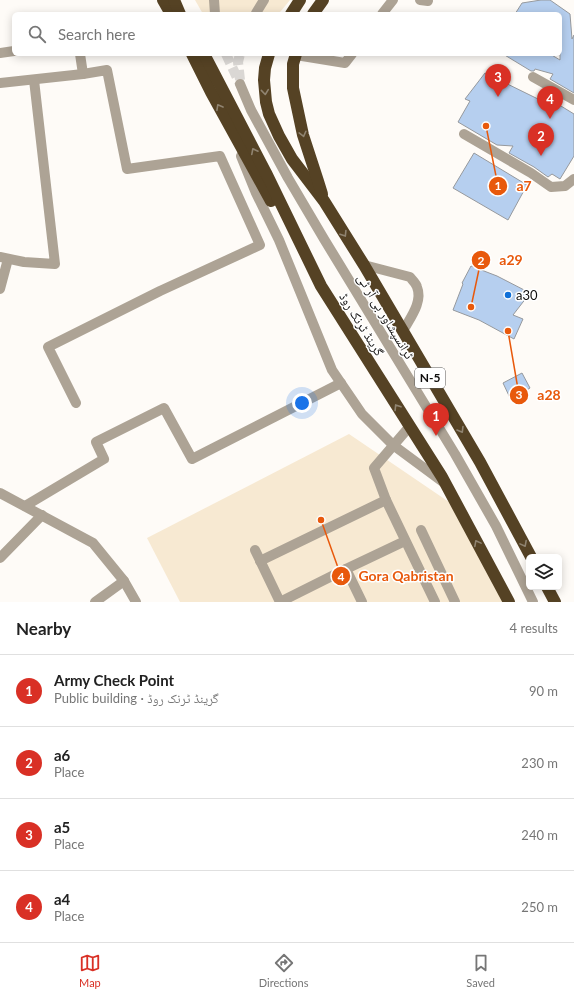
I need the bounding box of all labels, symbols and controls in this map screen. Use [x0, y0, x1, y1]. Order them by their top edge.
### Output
search box [12, 12, 562, 56]
icon: search [26, 23, 48, 45]
text: Search here [58, 25, 135, 43]
pin: 3 [485, 64, 511, 97]
pin: 4 [537, 86, 563, 119]
one-way arrow [261, 89, 270, 95]
one-way arrow [216, 103, 223, 111]
pin: 2 [528, 123, 554, 156]
one-way arrow [298, 130, 306, 137]
one-way arrow [251, 148, 259, 155]
callout: a7 [488, 173, 539, 199]
text: a7 [516, 177, 532, 194]
text: 1 [495, 178, 502, 193]
one-way arrow [340, 230, 347, 237]
callout: a29 [471, 247, 531, 273]
text: a29 [499, 251, 523, 268]
text: 2 [478, 253, 485, 268]
street label: ٹرانسپشاور بی آر ٹی [353, 270, 418, 362]
place label: a30 [516, 287, 538, 303]
street label: گرینڈ ٹرنک روڈ [335, 289, 388, 360]
marker: a30 [503, 290, 513, 300]
road number: N-5 [415, 368, 445, 388]
callout: a28 [509, 382, 568, 408]
text: a28 [537, 386, 561, 403]
text: 3 [516, 387, 523, 402]
your location [292, 393, 312, 413]
pin: 1 [423, 403, 449, 436]
one-way arrow [395, 404, 402, 411]
one-way arrow [457, 426, 464, 433]
one-way arrow [474, 540, 482, 547]
one-way arrow [519, 540, 527, 547]
map controls [526, 554, 562, 590]
button: layers [526, 554, 562, 590]
callout: Gora Qabristan [331, 563, 462, 589]
text: Gora Qabristan [358, 567, 454, 584]
text: 4 [338, 569, 345, 584]
text: Nearby [16, 618, 71, 639]
text: 4 results [510, 620, 558, 636]
text: Army Check Point [54, 671, 174, 689]
text: 1 [25, 683, 33, 699]
text: 90 m [529, 683, 558, 699]
text: Public building · گرینڈ ٹرنک روڈ [54, 690, 219, 706]
text: a6 [54, 746, 70, 764]
text: 2 [25, 755, 33, 771]
text: 230 m [521, 755, 558, 771]
text: Place [54, 764, 84, 780]
text: a5 [54, 818, 70, 836]
text: 3 [25, 827, 33, 843]
text: 240 m [521, 827, 558, 843]
text: Place [54, 836, 84, 852]
text: a4 [54, 890, 70, 908]
text: 4 [25, 899, 33, 915]
text: 250 m [521, 899, 558, 915]
text: Place [54, 908, 84, 924]
tab: Map [79, 952, 101, 989]
tab: Directions [259, 952, 308, 989]
tab: Saved [466, 952, 495, 989]

